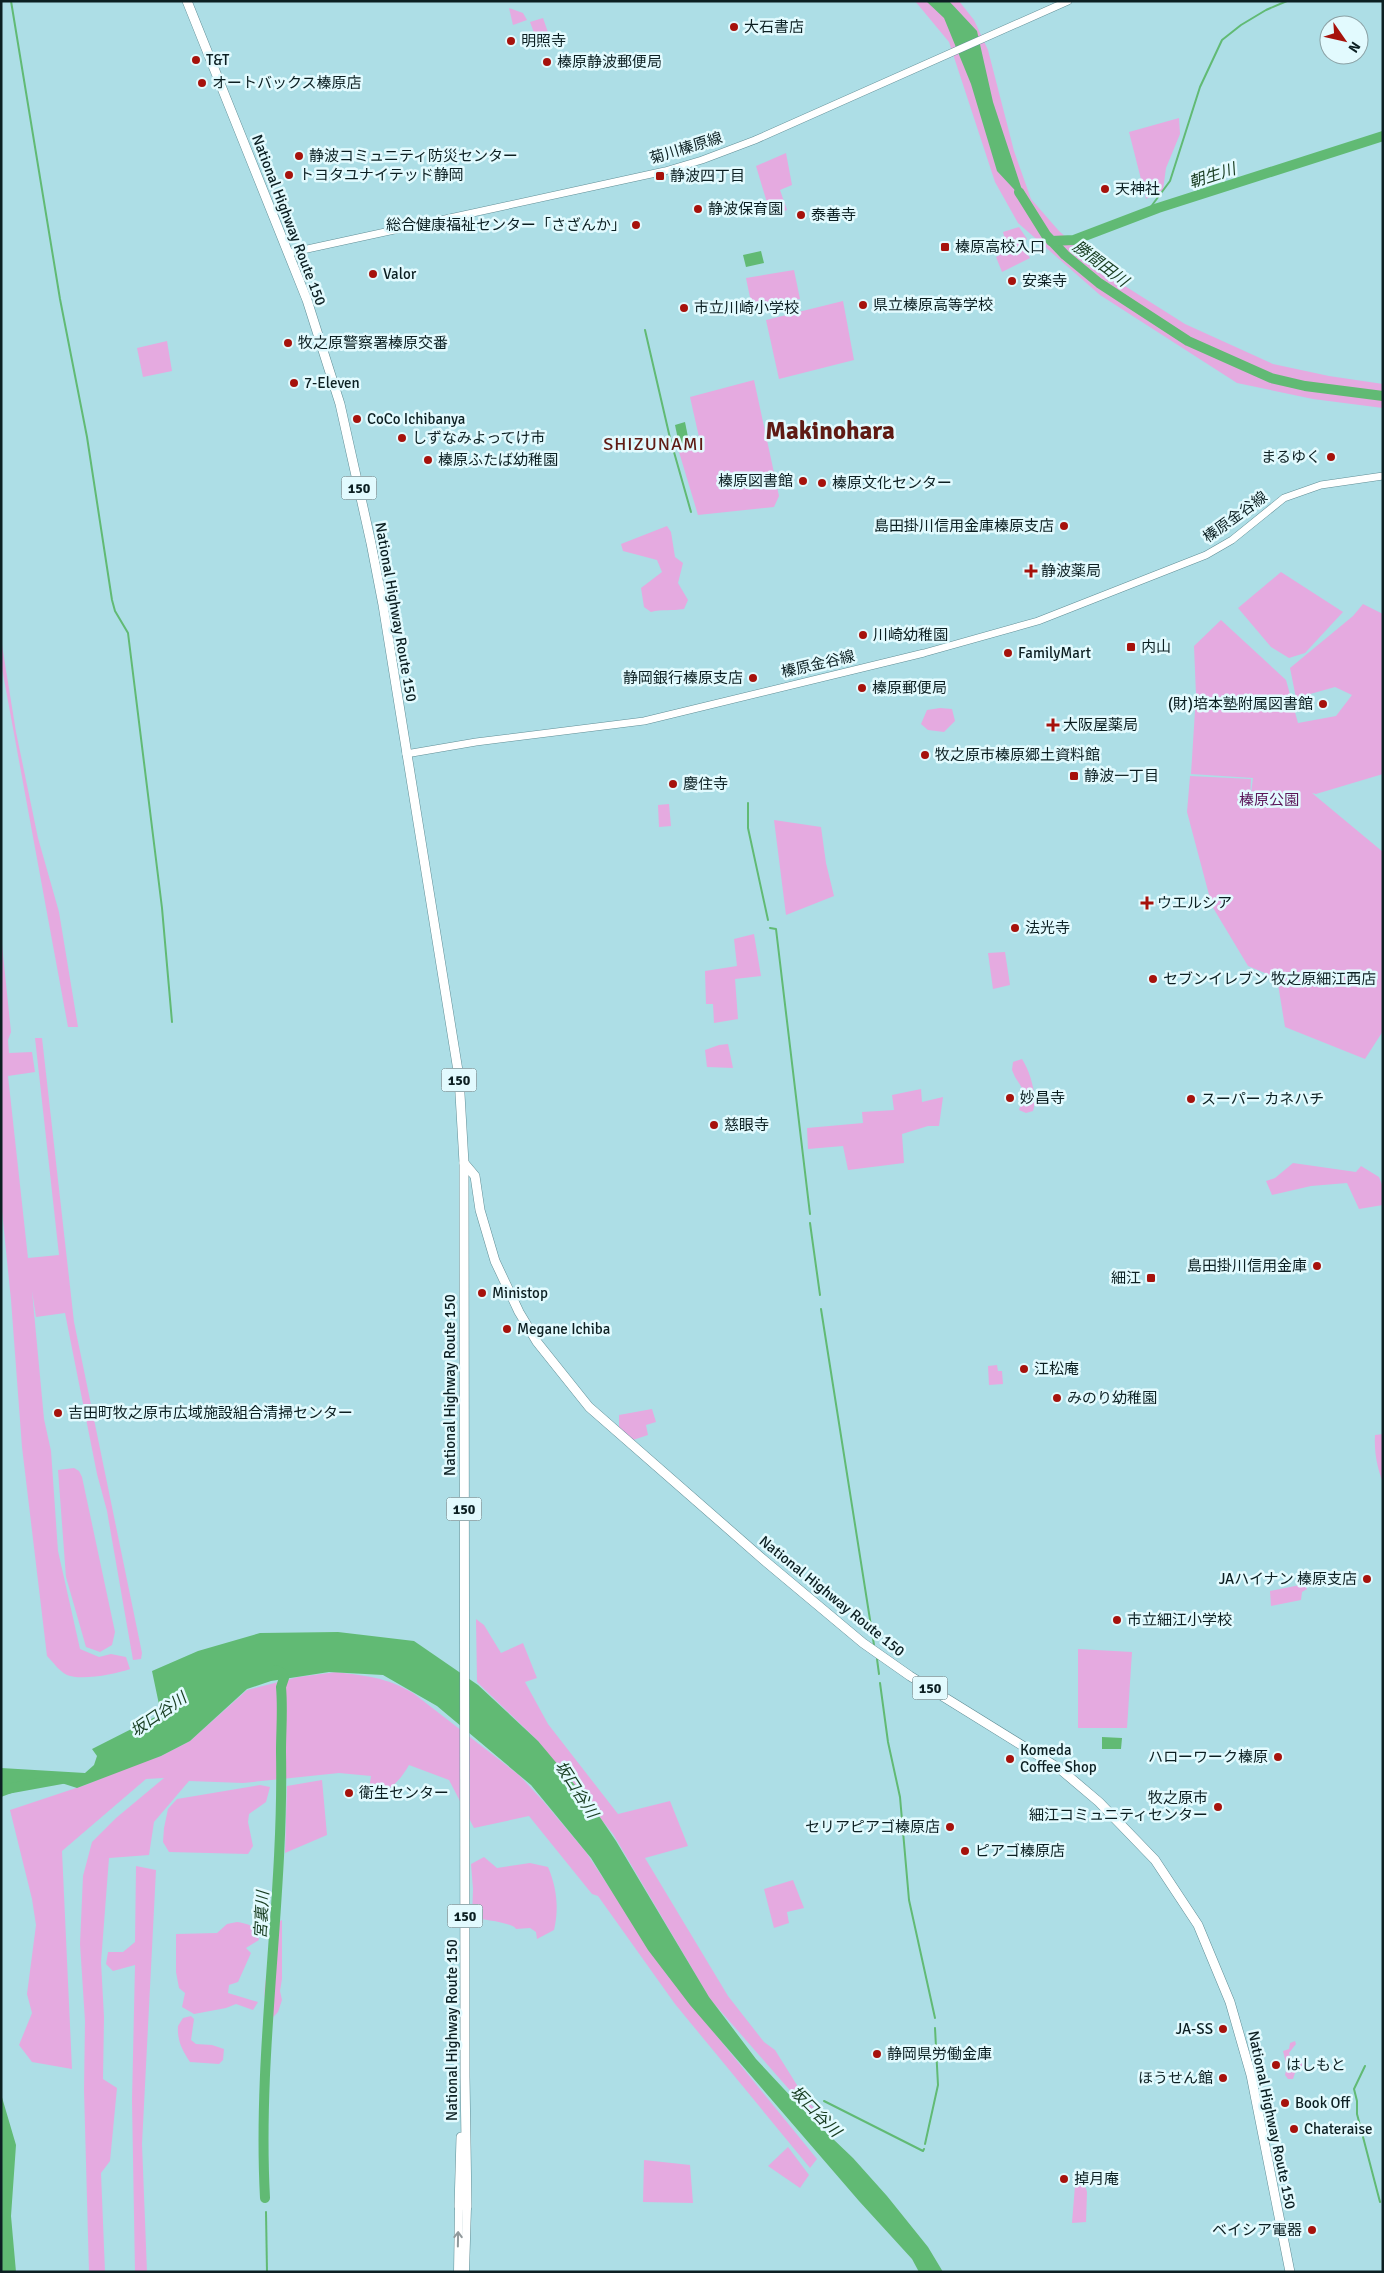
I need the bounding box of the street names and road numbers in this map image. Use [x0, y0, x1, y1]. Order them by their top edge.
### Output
street label: 菊川榛原線 [647, 128, 725, 168]
street label: National Highway Route 150 [248, 132, 330, 308]
road number: 150 [342, 476, 376, 499]
street label: 榛原金谷線 [1199, 488, 1271, 546]
street label: National Highway Route 150 [371, 521, 421, 703]
street label: 榛原金谷線 [779, 647, 857, 681]
road number: 150 [442, 1068, 476, 1092]
street label: National Highway Route 150 [441, 1294, 459, 1476]
road number: 150 [446, 1498, 482, 1520]
street label: National Highway Route 150 [756, 1532, 908, 1660]
road number: 150 [912, 1676, 948, 1700]
road number: 150 [448, 1904, 482, 1928]
street label: National Highway Route 150 [443, 1939, 461, 2121]
street label: National Highway Route 150 [1244, 2029, 1300, 2211]

